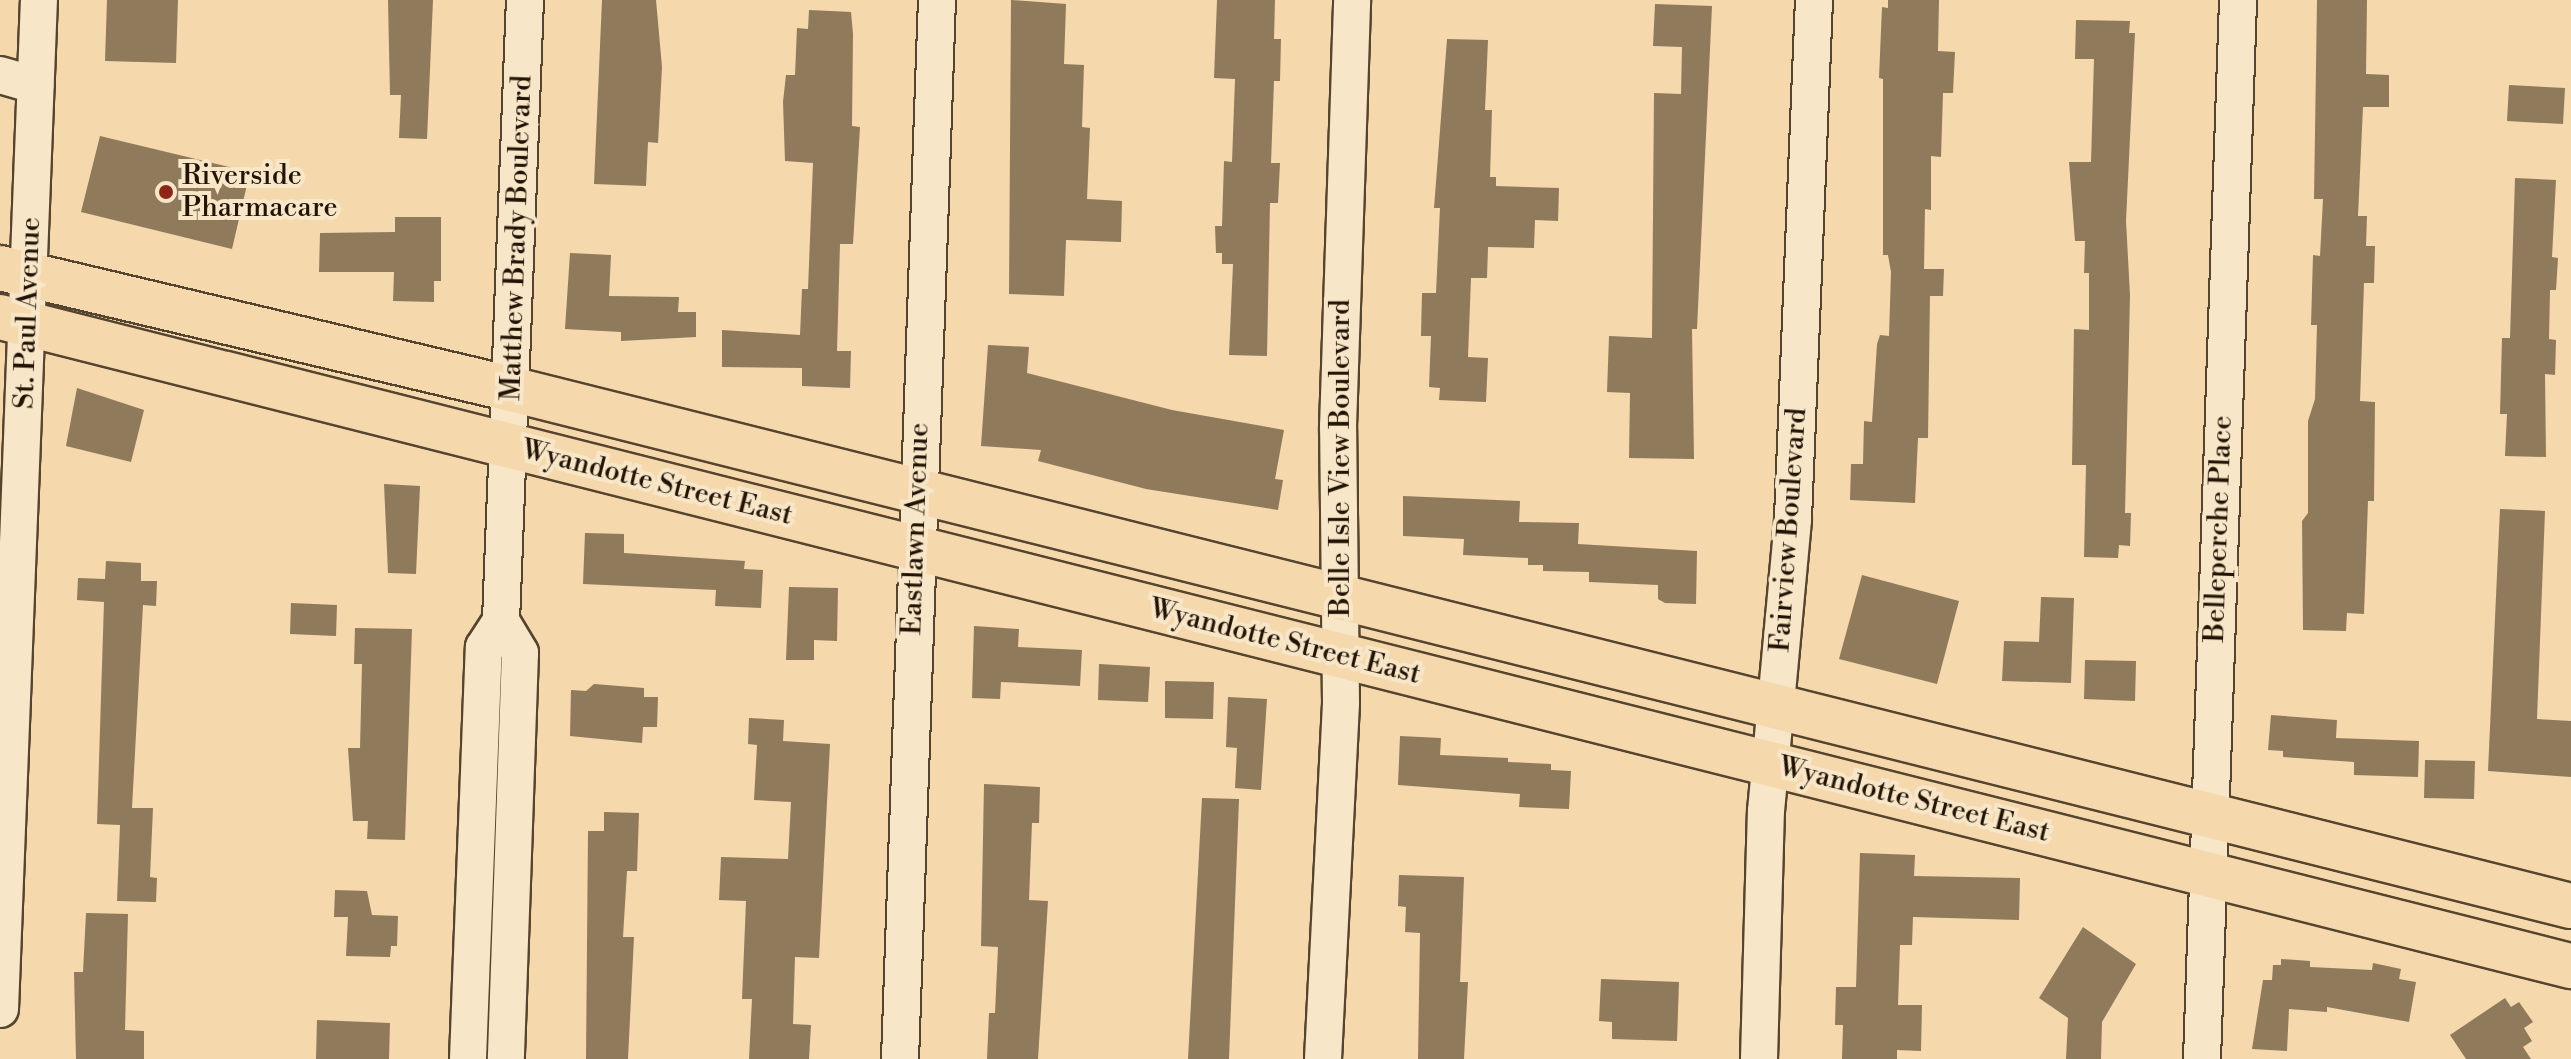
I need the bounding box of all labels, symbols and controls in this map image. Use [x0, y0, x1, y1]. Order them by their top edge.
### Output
street label: Matthew Brady Boulevard [495, 75, 539, 401]
place label: Riverside Pharmacare [182, 159, 338, 225]
marker: Riverside Pharmacare [157, 183, 175, 201]
street label: St. Paul Avenue [8, 216, 48, 410]
street label: Belle Isle View Boulevard [1324, 299, 1358, 617]
street label: Fairview Boulevard [1764, 407, 1814, 653]
street label: Belleperche Place [2198, 415, 2240, 643]
street label: Eastlawn Avenue [896, 422, 936, 636]
street label: Wyandotte Street East [518, 433, 796, 533]
street label: Wyandotte Street East [1146, 592, 1424, 692]
street label: Wyandotte Street East [1775, 750, 2053, 850]

